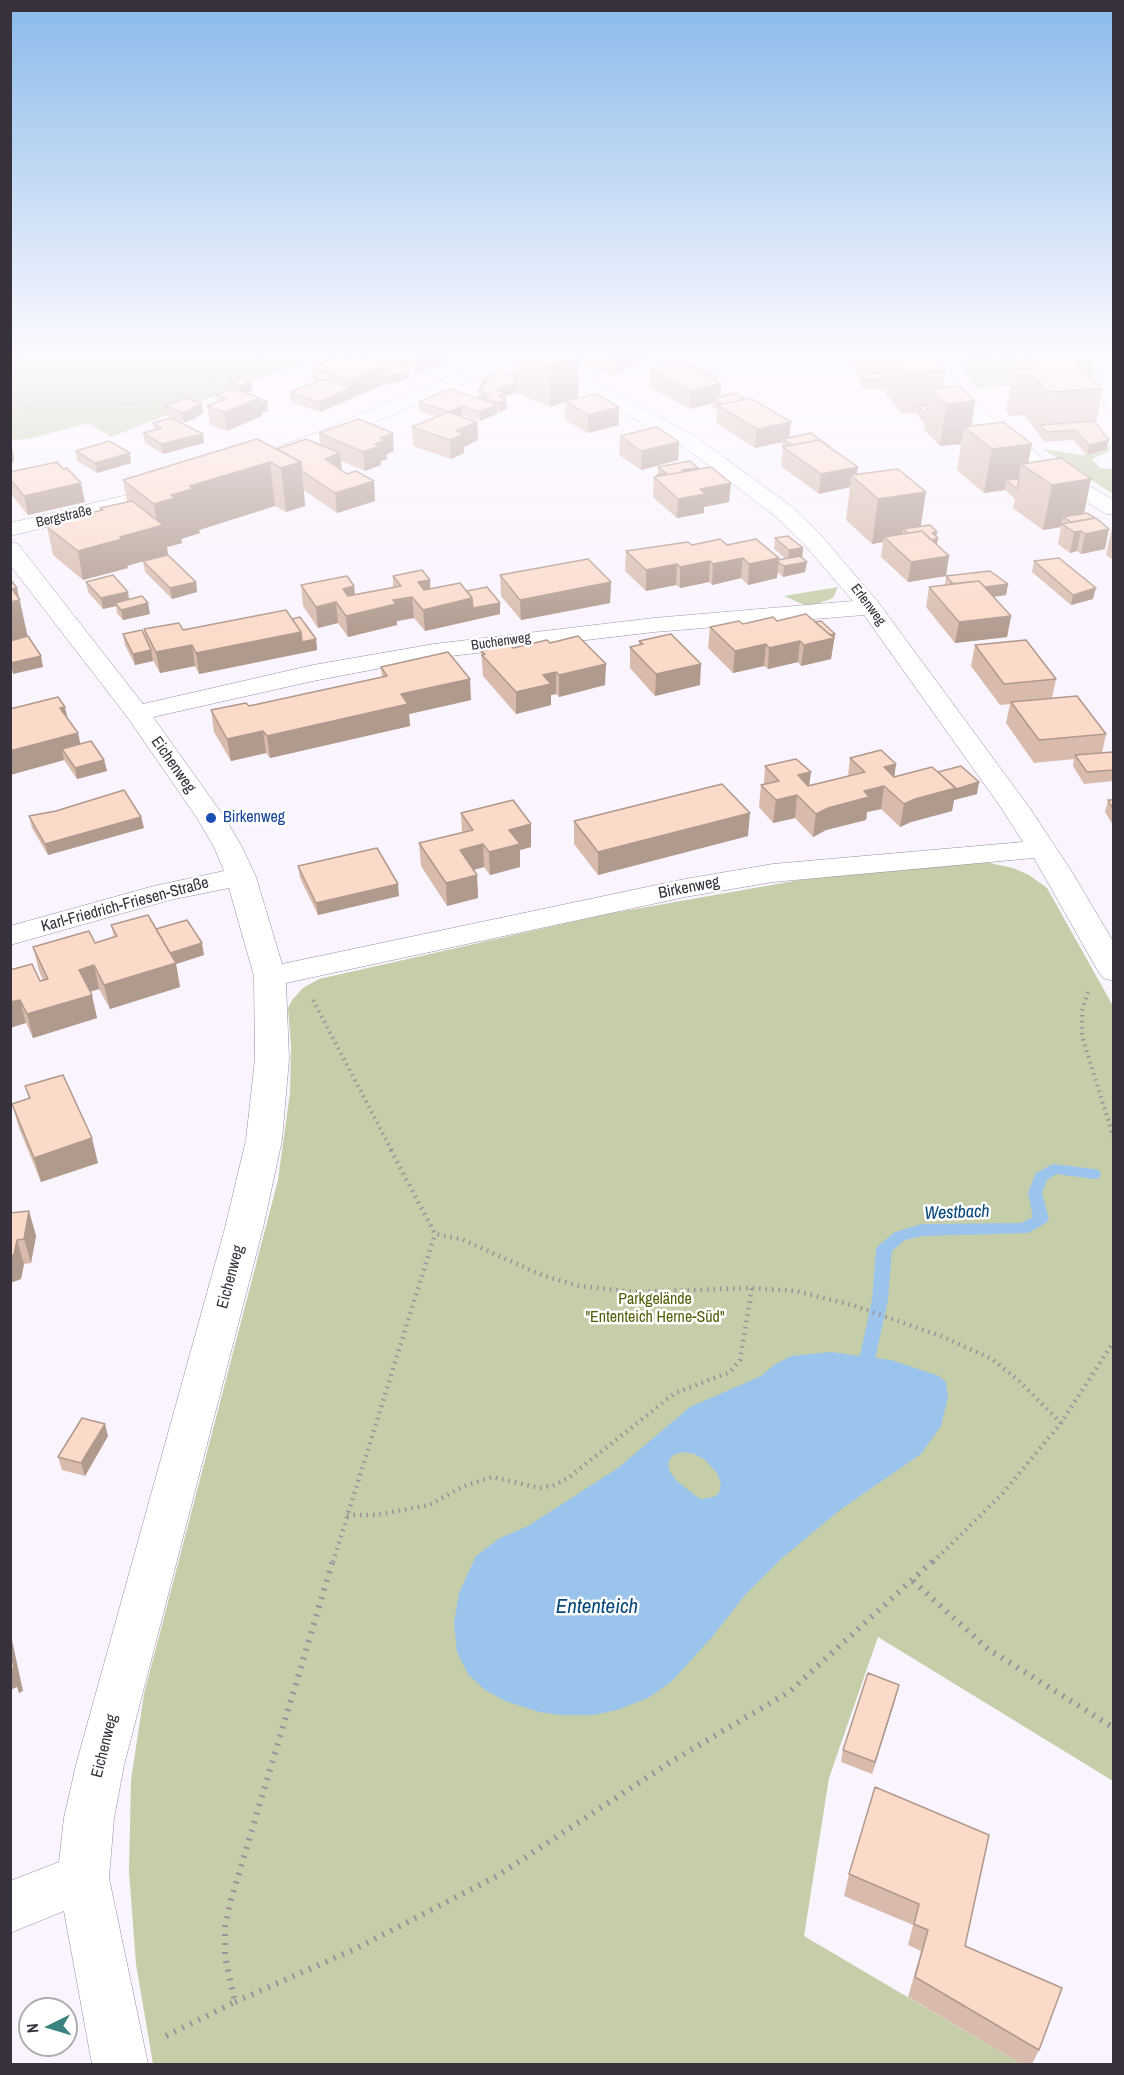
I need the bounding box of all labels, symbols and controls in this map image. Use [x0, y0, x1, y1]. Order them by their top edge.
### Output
street label: Bergstraße [34, 502, 94, 532]
street label: Erlenweg [847, 581, 889, 629]
street label: Buchenweg [470, 630, 532, 654]
street label: Eichenweg [147, 733, 199, 797]
place label: Birkenweg [223, 808, 285, 828]
marker: Birkenweg [204, 811, 218, 825]
street label: Karl-Friedrich-Friesen-Straße [39, 873, 211, 937]
street label: Birkenweg [657, 873, 721, 903]
water label: Westbach [924, 1201, 990, 1225]
street label: Eichenweg [213, 1243, 249, 1311]
park label: Parkgelände "Ententeich Herne-Süd" [585, 1290, 725, 1328]
water label: Ententeich [556, 1594, 638, 1620]
street label: Eichenweg [88, 1712, 122, 1780]
north arrow [18, 1997, 78, 2057]
text: N [21, 2023, 43, 2034]

